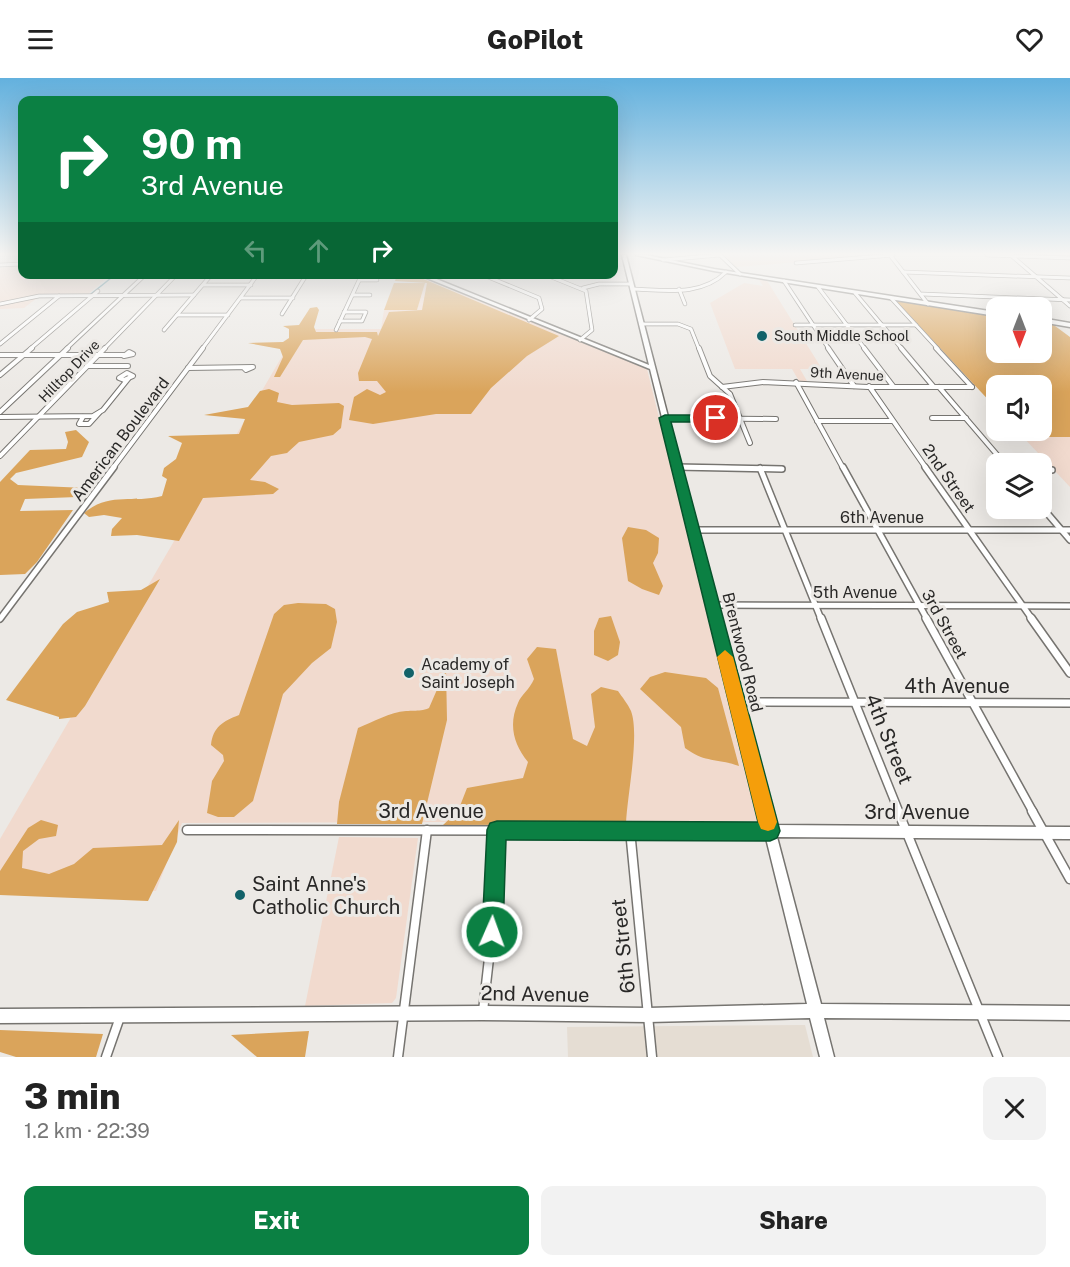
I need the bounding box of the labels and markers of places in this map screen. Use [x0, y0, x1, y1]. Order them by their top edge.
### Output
place label: South Middle School [774, 328, 909, 344]
marker: South Middle School [755, 329, 769, 343]
pin [690, 392, 741, 443]
place label: Academy of Saint Joseph [421, 655, 515, 692]
marker: Academy of Saint Joseph [402, 666, 416, 680]
place label: Saint Anne's Catholic Church [252, 872, 400, 919]
marker: Saint Anne's Catholic Church [233, 888, 247, 902]

